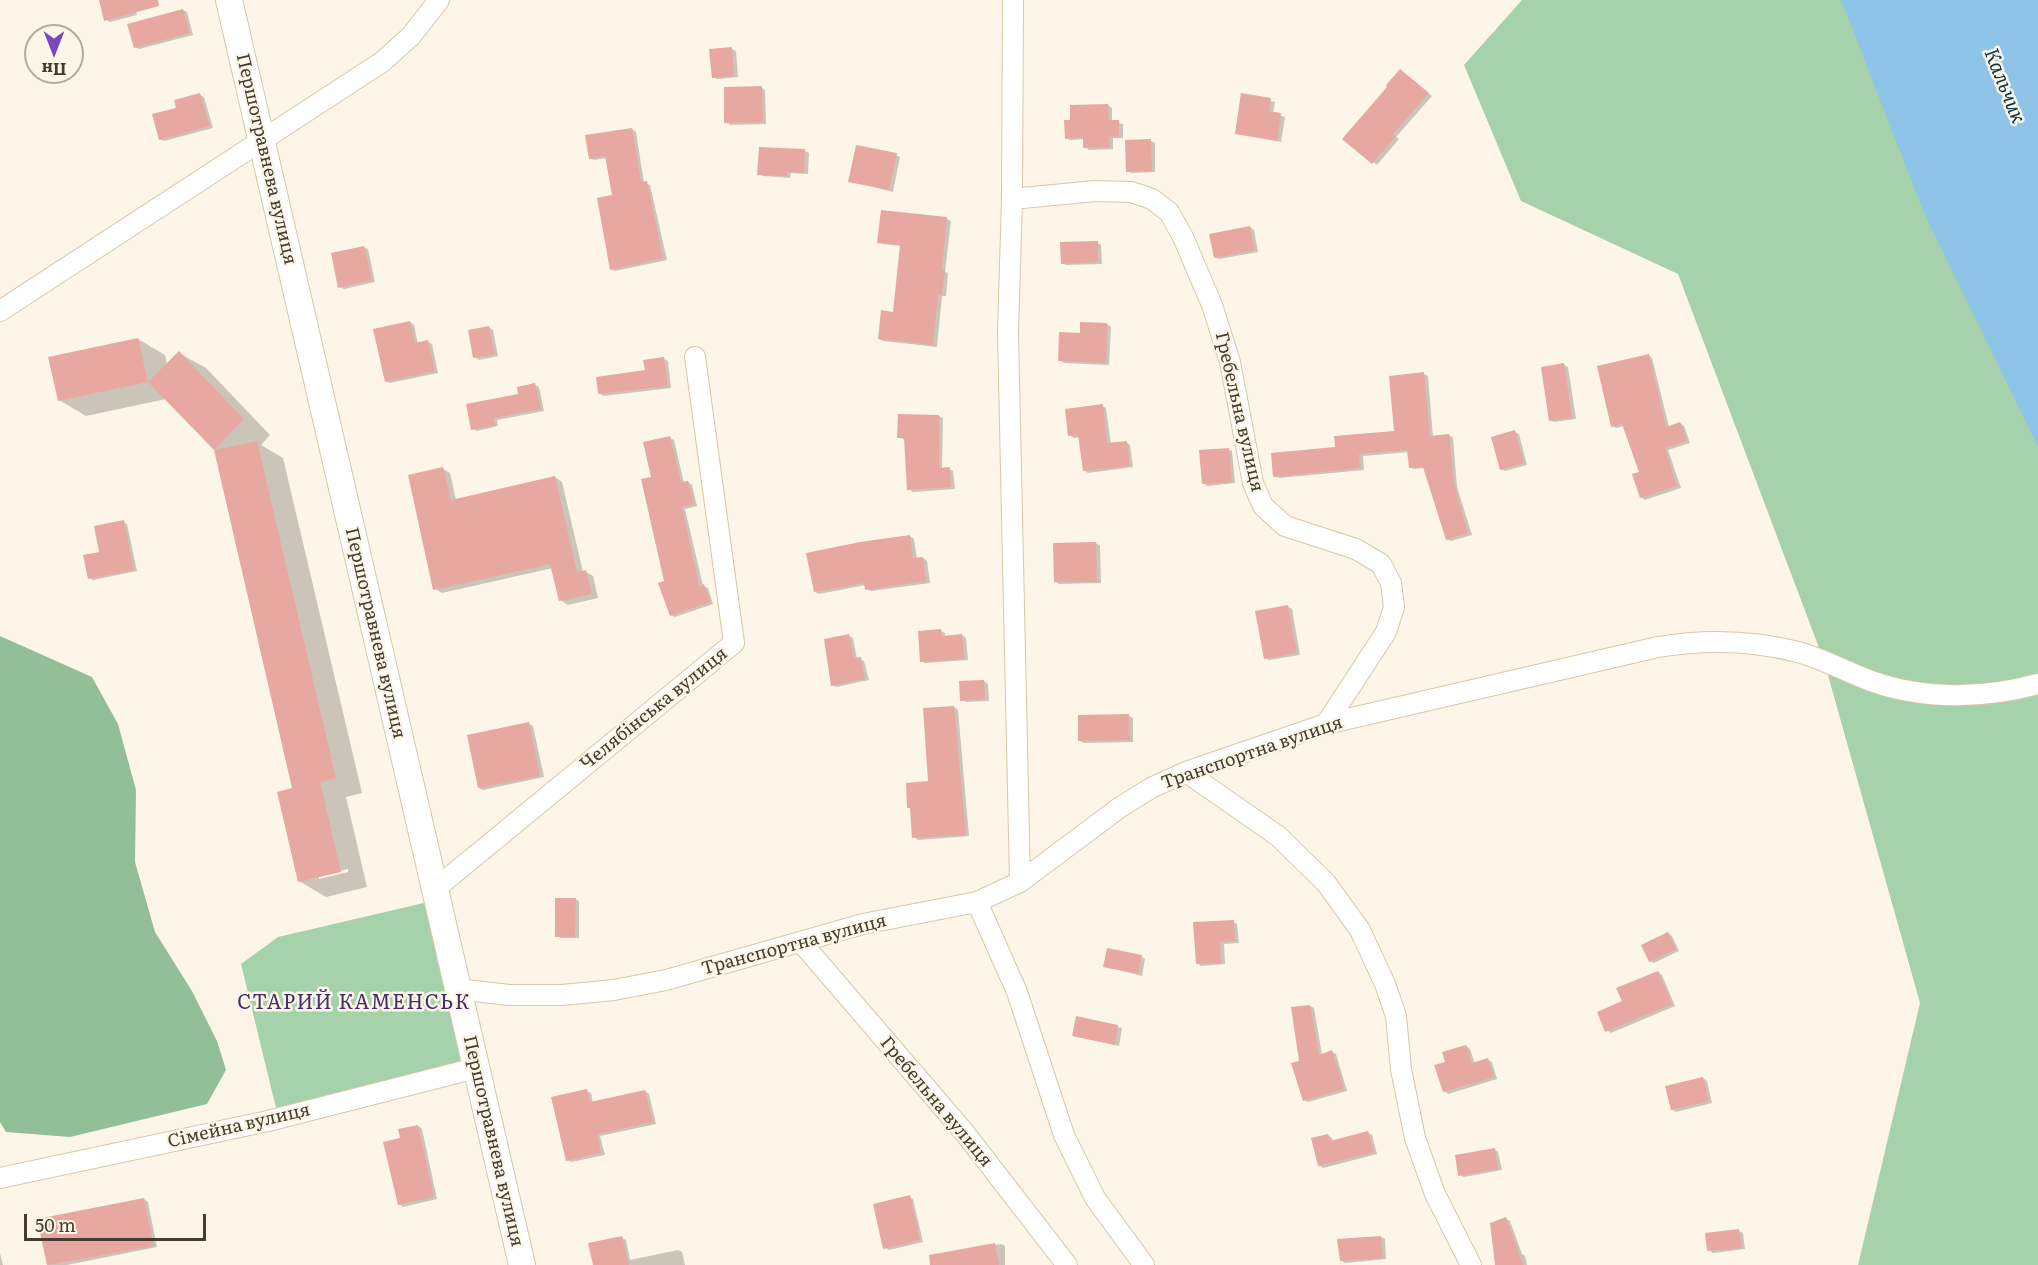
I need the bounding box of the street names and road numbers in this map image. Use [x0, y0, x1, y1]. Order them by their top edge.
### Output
street label: Першотравнева вулиця [231, 51, 301, 267]
street label: Гребельна вулиця [1210, 330, 1268, 494]
street label: Першотравнева вулиця [340, 525, 410, 741]
street label: Челябінська вулиця [576, 643, 732, 775]
street label: Транспортна вулиця [1158, 712, 1346, 794]
street label: Транспортна вулиця [699, 910, 889, 980]
street label: Гребельна вулиця [875, 1032, 997, 1172]
street label: Першотравнева вулиця [458, 1033, 528, 1249]
street label: Сімейна вулиця [166, 1099, 312, 1153]

